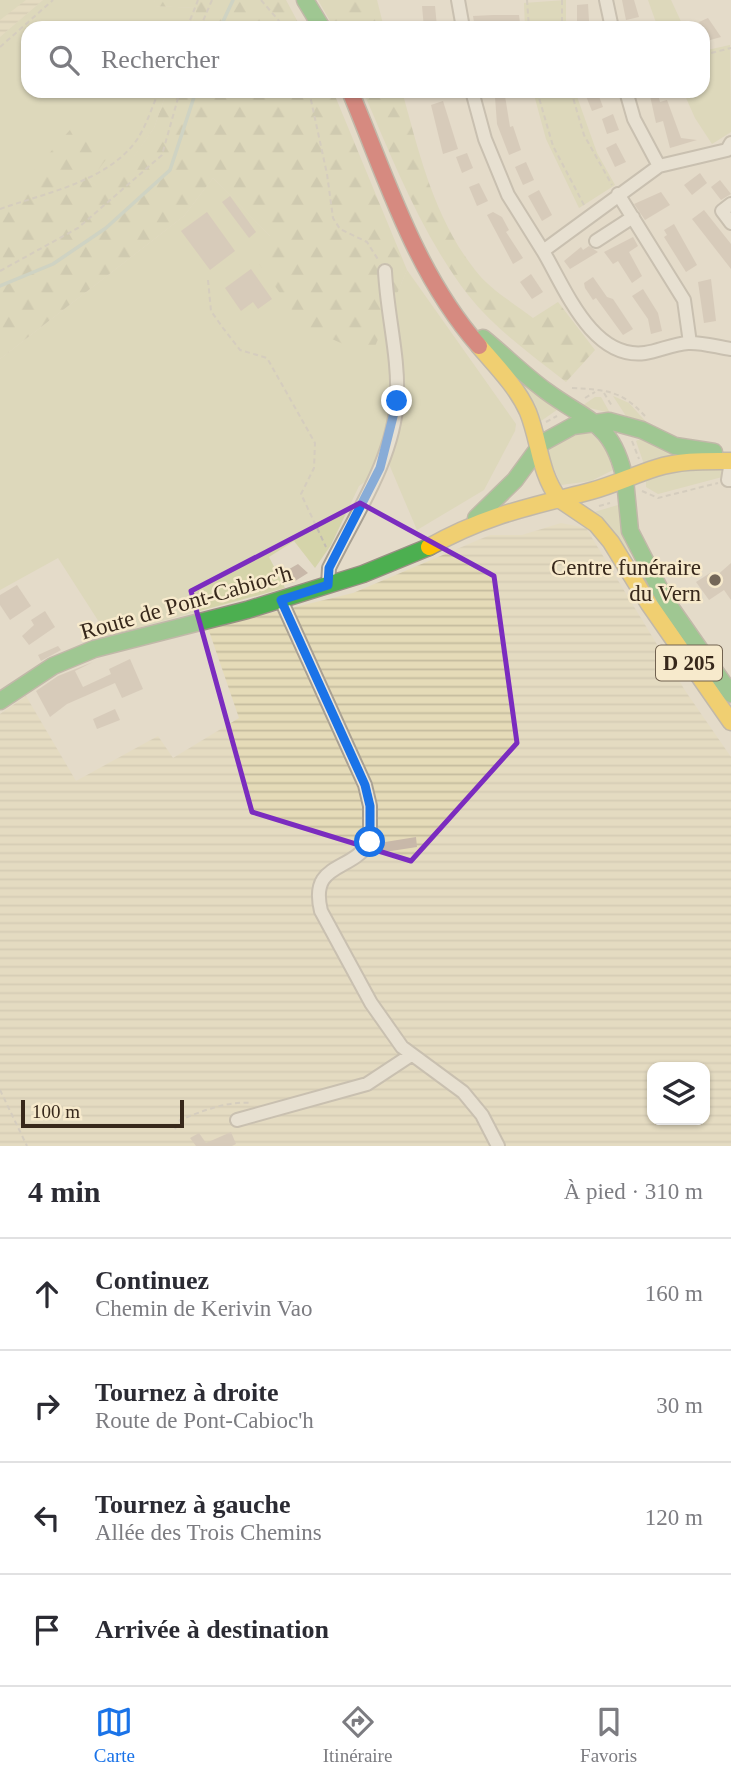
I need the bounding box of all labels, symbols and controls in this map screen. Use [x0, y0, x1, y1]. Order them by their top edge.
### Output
search box [21, 21, 710, 98]
icon: search [45, 41, 83, 79]
text: Rechercher [101, 45, 219, 74]
route end [381, 385, 412, 416]
place label: Centre funéraire du Vern [551, 555, 701, 606]
street label: Route de Pont-Cabioc'h [78, 560, 295, 645]
marker: Centre funéraire du Vern [707, 572, 723, 588]
road number: D 205 [656, 646, 722, 680]
route start [354, 826, 385, 857]
map controls [647, 1062, 710, 1125]
button: layers [647, 1062, 710, 1125]
scale bar [21, 1097, 184, 1129]
text: 100 m [32, 1101, 80, 1122]
text: 4 min [28, 1175, 101, 1208]
text: À pied · 310 m [564, 1179, 703, 1204]
text: Continuez [95, 1266, 209, 1295]
icon: ahead [28, 1275, 66, 1313]
text: 160 m [645, 1281, 703, 1306]
text: Chemin de Kerivin Vao [95, 1296, 312, 1321]
text: Tournez à droite [95, 1378, 278, 1407]
icon: right [28, 1387, 66, 1425]
text: 30 m [656, 1393, 703, 1418]
text: Route de Pont-Cabioc'h [95, 1408, 314, 1433]
text: Tournez à gauche [95, 1490, 291, 1519]
icon: left [28, 1499, 66, 1537]
text: 120 m [645, 1505, 703, 1530]
text: Allée des Trois Chemins [95, 1520, 322, 1545]
icon: arrive [28, 1611, 66, 1649]
text: Arrivée à destination [95, 1615, 329, 1644]
tab: Carte [94, 1703, 135, 1767]
tab: Itinéraire [323, 1703, 392, 1767]
tab: Favoris [580, 1703, 637, 1767]

